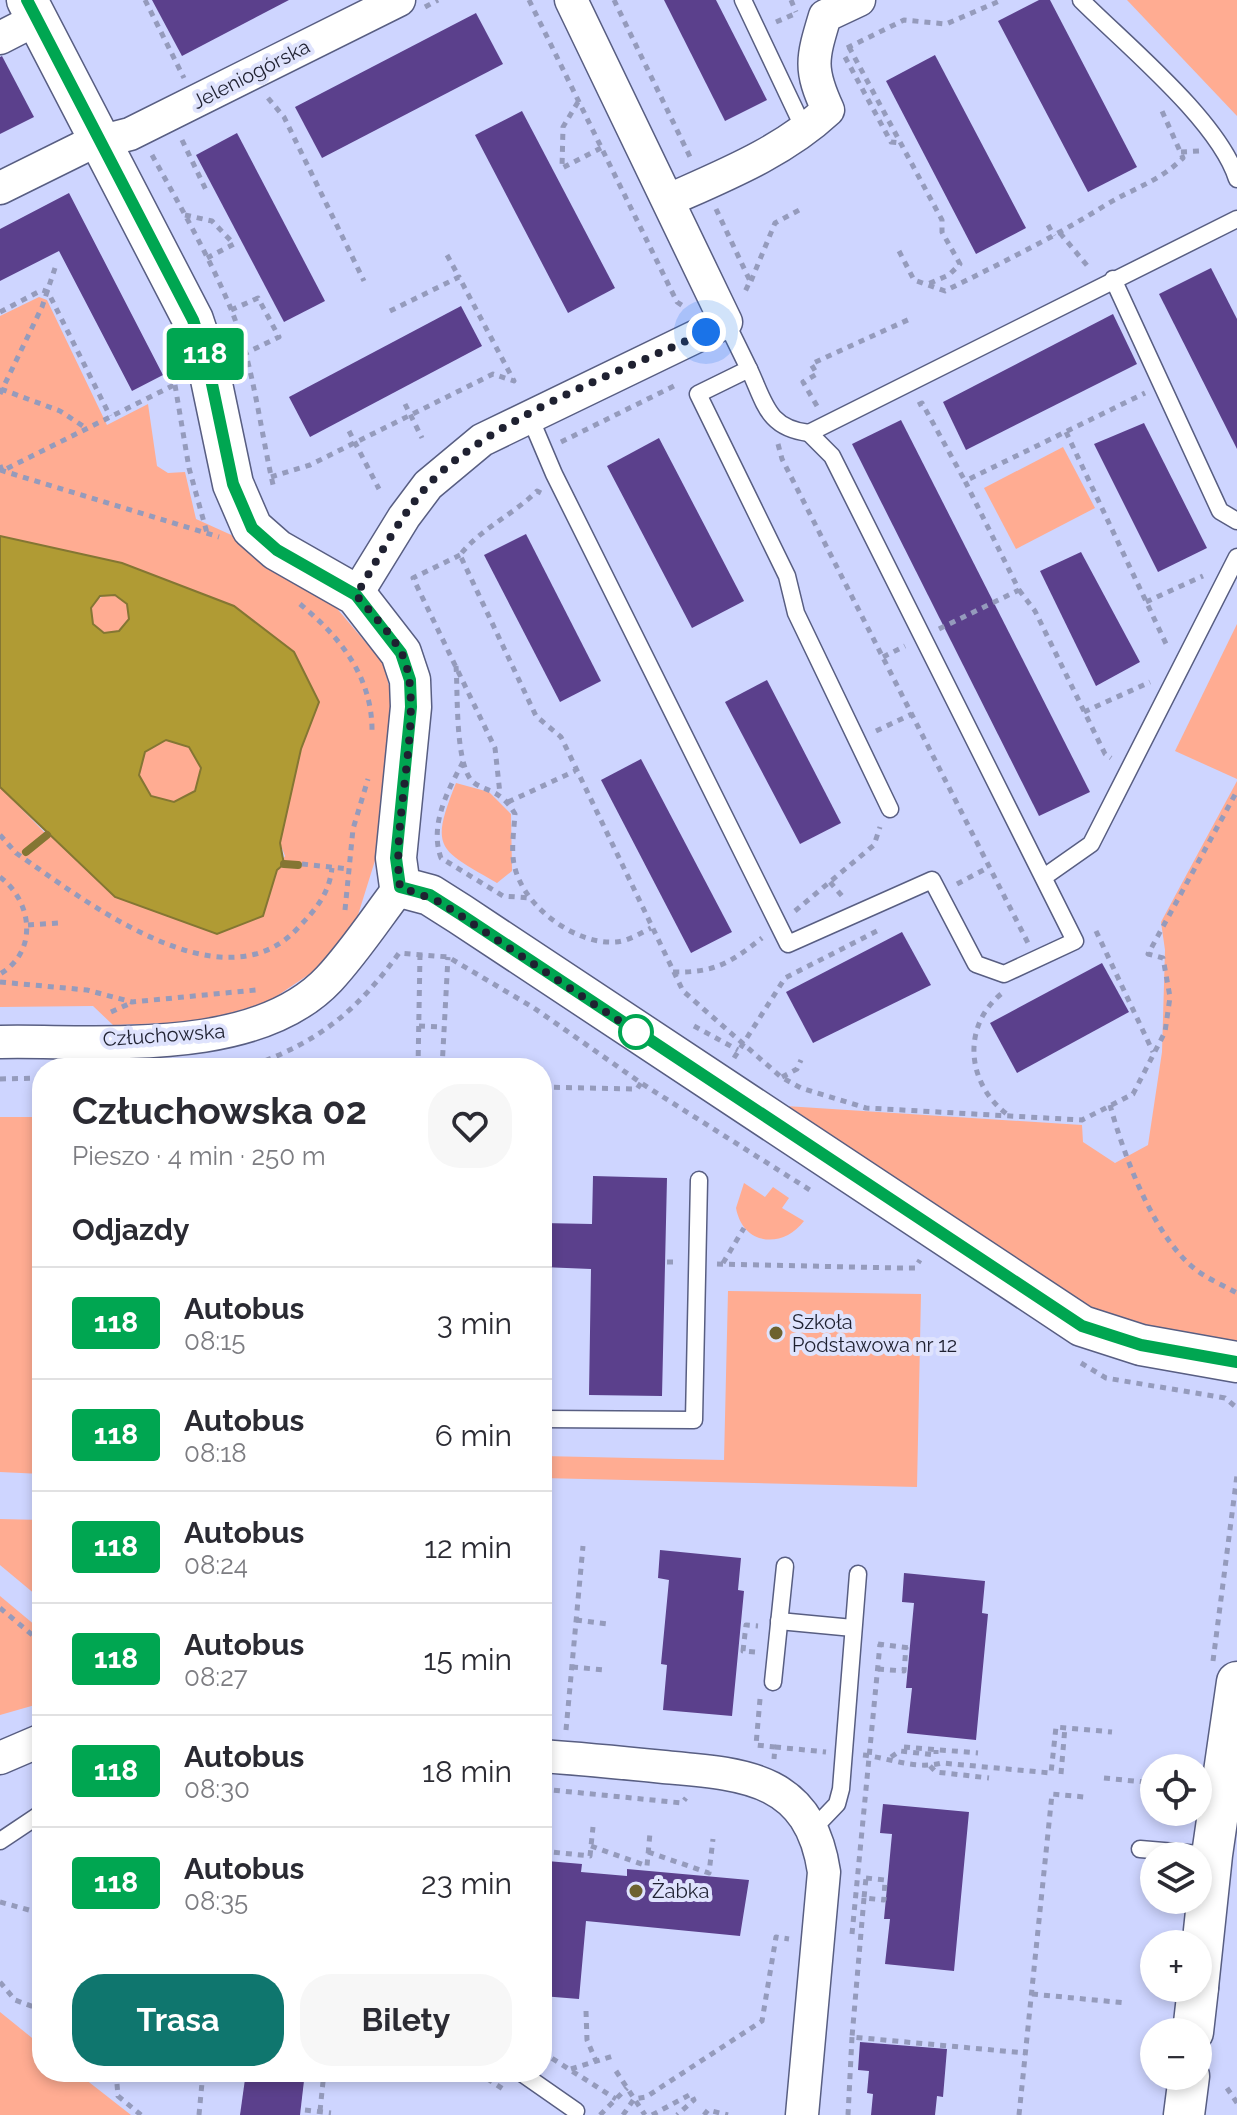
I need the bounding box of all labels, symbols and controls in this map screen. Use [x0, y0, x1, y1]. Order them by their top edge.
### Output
street label: Jeleniogórska [188, 34, 314, 114]
your location [686, 312, 726, 352]
line badge: 118 [159, 328, 251, 380]
text: 118 [183, 337, 227, 370]
unlabelled marker [619, 1015, 653, 1049]
street label: Człuchowska [102, 1019, 226, 1051]
button: heart [428, 1084, 512, 1168]
text: Człuchowska 02 [72, 1088, 367, 1133]
text: Pieszo · 4 min · 250 m [72, 1141, 326, 1171]
text: Odjazdy [72, 1212, 189, 1247]
text: Autobus [184, 1291, 304, 1326]
text: 118 [94, 1306, 138, 1339]
text: 3 min [437, 1306, 512, 1341]
place label: Szkoła Podstawowa nr 12 [792, 1310, 957, 1357]
marker: Szkoła Podstawowa nr 12 [767, 1324, 785, 1342]
text: 08:15 [184, 1326, 246, 1356]
text: Autobus [184, 1403, 304, 1438]
text: 118 [94, 1418, 138, 1451]
text: 6 min [435, 1418, 512, 1453]
text: 08:18 [184, 1438, 247, 1468]
text: Autobus [184, 1515, 304, 1550]
text: 118 [94, 1530, 138, 1563]
text: 12 min [424, 1530, 512, 1565]
text: 08:24 [184, 1550, 248, 1580]
text: Autobus [184, 1627, 304, 1662]
text: 118 [94, 1642, 138, 1675]
text: 15 min [424, 1642, 512, 1677]
text: 08:27 [184, 1662, 248, 1692]
text: Autobus [184, 1739, 304, 1774]
text: 118 [94, 1754, 138, 1787]
text: 18 min [422, 1754, 512, 1789]
map controls [1140, 1754, 1212, 2090]
button: locate [1140, 1754, 1212, 1826]
text: 08:30 [184, 1774, 250, 1804]
button: layers [1140, 1842, 1212, 1914]
text: Autobus [184, 1851, 304, 1886]
text: 118 [94, 1866, 138, 1899]
text: 23 min [421, 1866, 512, 1901]
place label: Żabka [652, 1878, 709, 1903]
marker: Żabka [627, 1882, 645, 1900]
text: 08:35 [184, 1886, 248, 1916]
button: + [1140, 1930, 1212, 2002]
button: Trasa [72, 1974, 284, 2066]
button: Bilety [300, 1974, 512, 2066]
button: − [1140, 2018, 1212, 2090]

